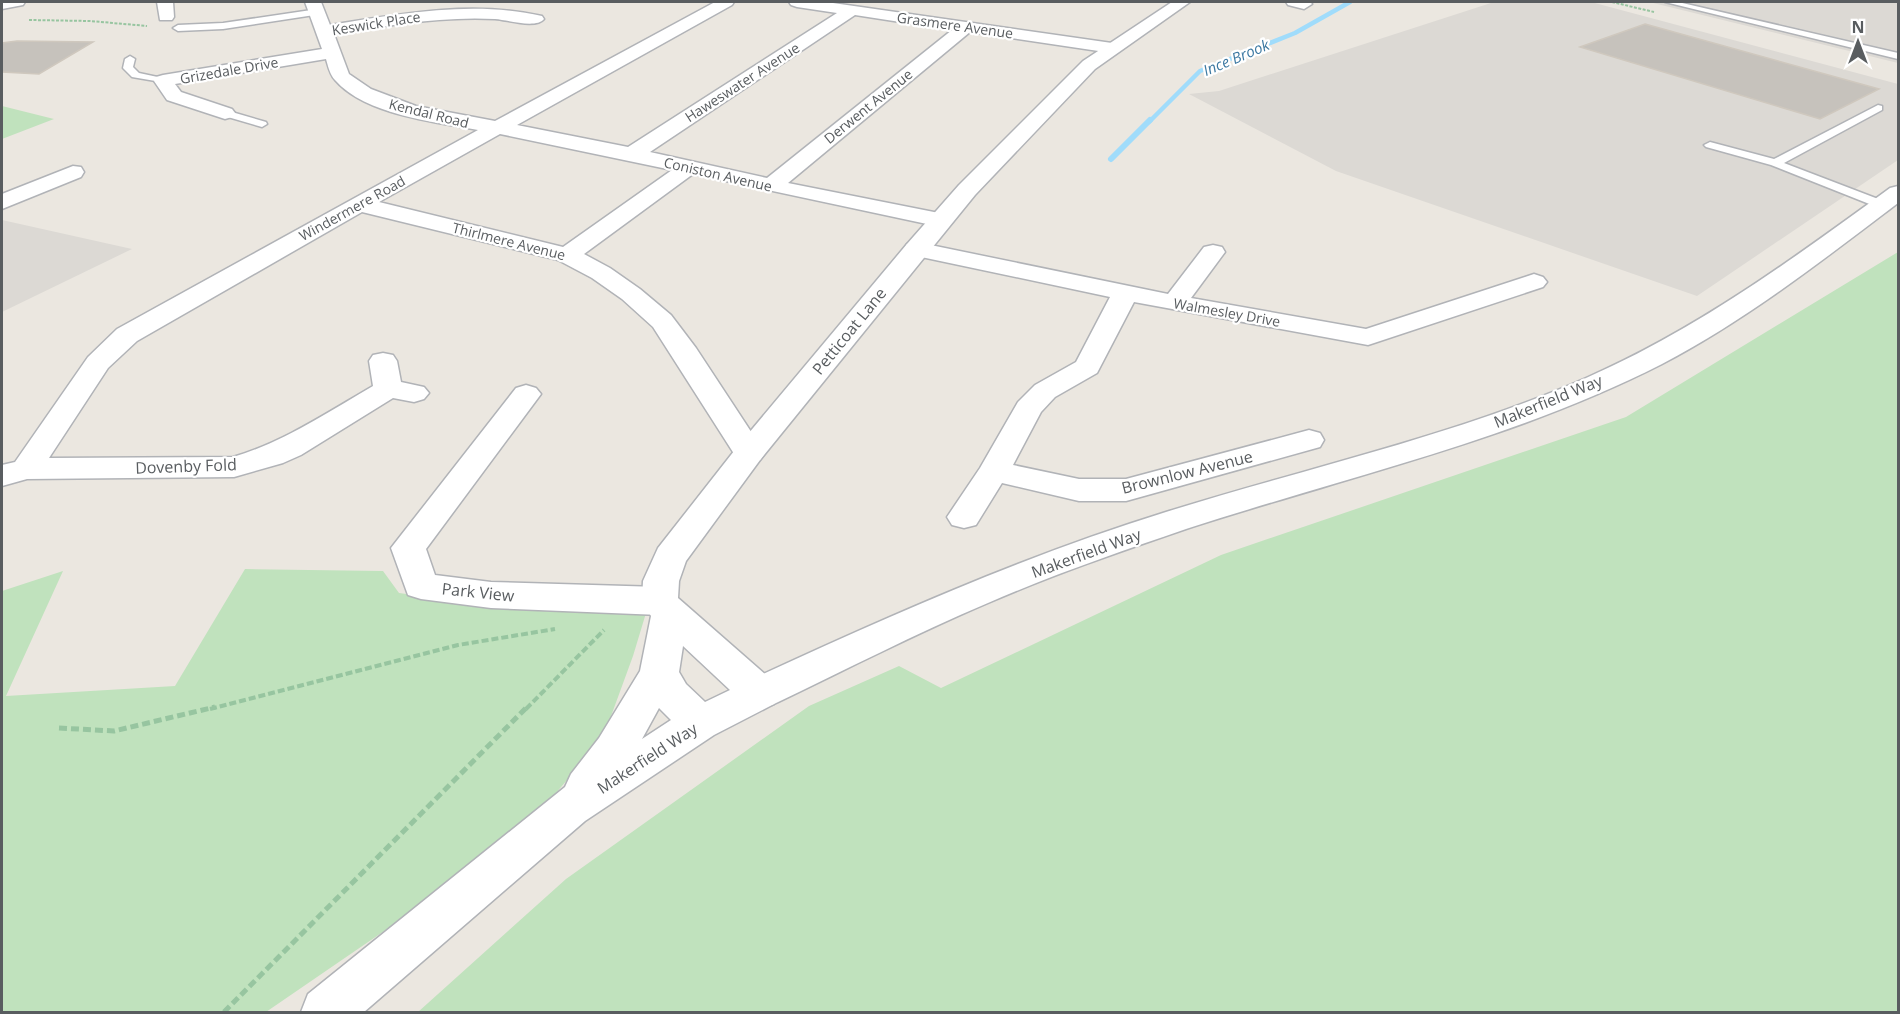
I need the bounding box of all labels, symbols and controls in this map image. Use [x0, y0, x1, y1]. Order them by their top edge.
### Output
street label: Keswick Place [330, 7, 422, 39]
street label: Grasmere Avenue [896, 7, 1014, 43]
north arrow [1828, 12, 1888, 72]
text: N [1851, 16, 1865, 38]
water label: Ince Brook [1200, 34, 1273, 80]
street label: Haweswater Avenue [681, 38, 803, 126]
street label: Grizedale Drive [178, 52, 280, 88]
street label: Derwent Avenue [820, 64, 916, 147]
street label: Kendal Road [387, 94, 471, 132]
street label: Coniston Avenue [662, 152, 774, 196]
street label: Windermere Road [296, 171, 408, 245]
street label: Thirlmere Avenue [450, 218, 568, 264]
street label: Petticoat Lane [807, 283, 891, 379]
street label: Walmesley Drive [1172, 293, 1282, 331]
street label: Makerfield Way [1490, 369, 1606, 433]
street label: Brownlow Avenue [1119, 445, 1255, 499]
street label: Dovenby Fold [135, 453, 237, 479]
street label: Makerfield Way [1028, 523, 1145, 583]
street label: Park View [441, 577, 516, 607]
street label: Makerfield Way [593, 717, 702, 799]

